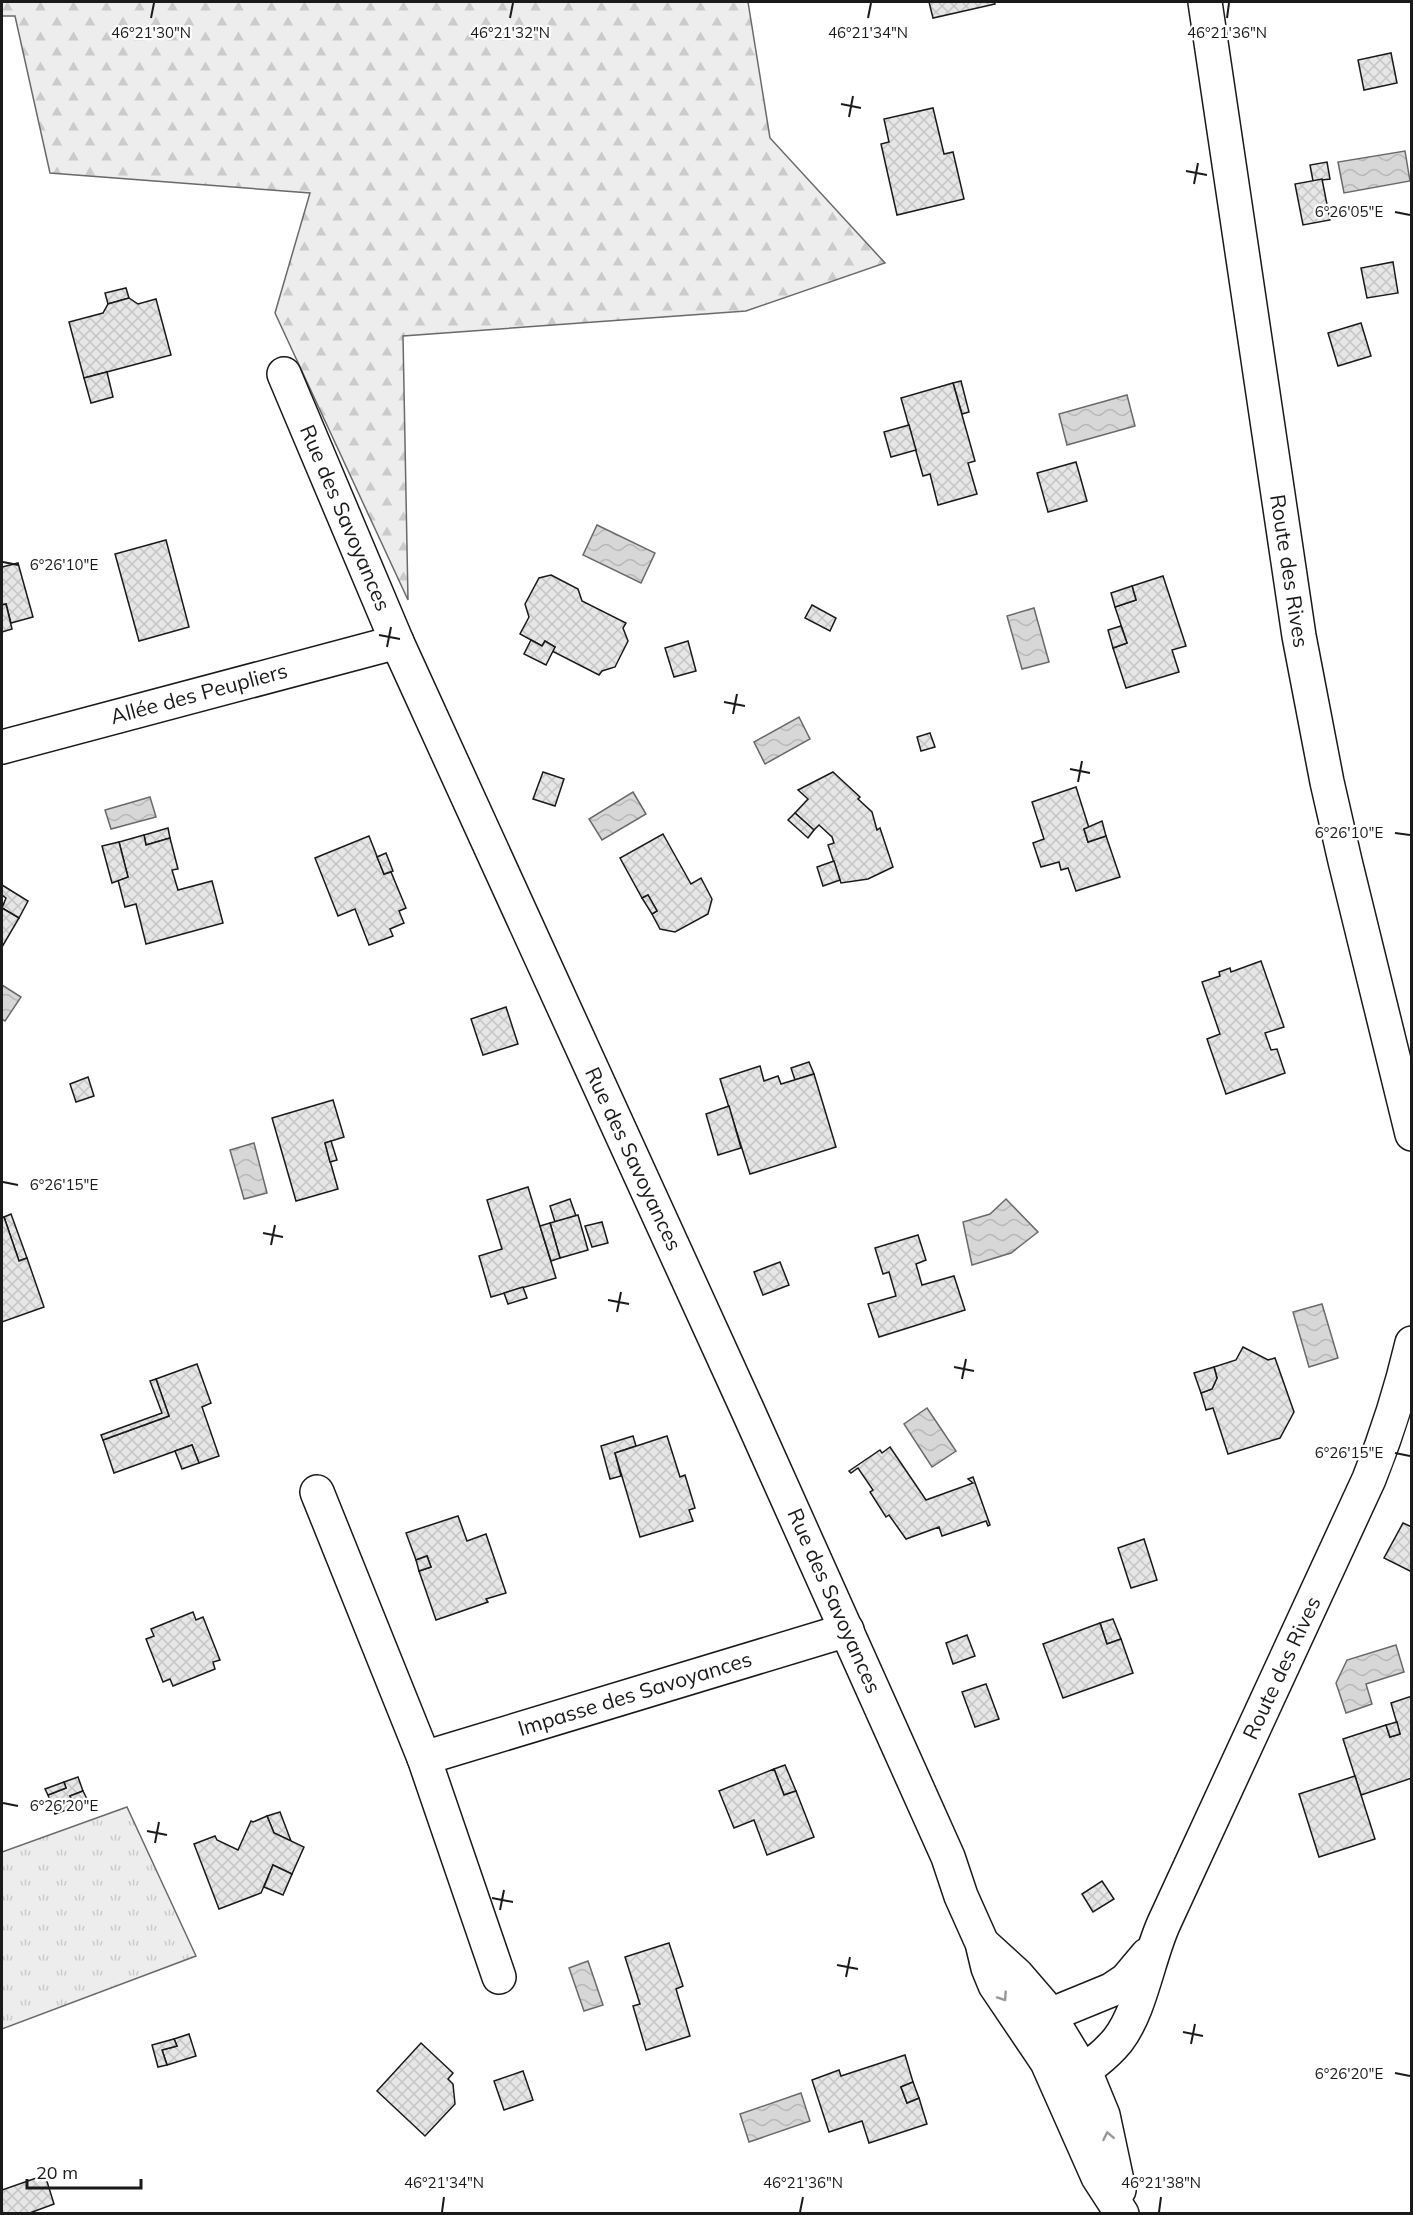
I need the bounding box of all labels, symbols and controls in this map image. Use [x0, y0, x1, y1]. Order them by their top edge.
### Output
text: 46°21'30"N [111, 23, 191, 42]
text: 46°21'32"N [470, 23, 550, 42]
text: 46°21'34"N [828, 23, 908, 42]
text: 46°21'36"N [1187, 23, 1267, 42]
text: 6°26'05"E [1315, 202, 1383, 221]
street label: Rue des Savoyances [295, 421, 397, 615]
street label: Route des Rives [1265, 492, 1315, 649]
text: 6°26'10"E [30, 555, 98, 574]
street label: Allée des Peupliers [107, 657, 290, 729]
text: 6°26'10"E [1315, 823, 1383, 842]
street label: Rue des Savoyances [580, 1063, 688, 1255]
text: 6°26'15"E [30, 1175, 98, 1194]
text: 6°26'15"E [1315, 1443, 1383, 1462]
street label: Rue des Savoyances [782, 1504, 887, 1697]
street label: Route des Rives [1237, 1592, 1326, 1743]
street label: Impasse des Savoyances [515, 1645, 755, 1741]
text: 6°26'20"E [30, 1796, 98, 1815]
one-way arrow [996, 1990, 1007, 2001]
text: 6°26'20"E [1315, 2064, 1383, 2083]
one-way arrow [1102, 2131, 1115, 2141]
scale bar [27, 2152, 141, 2190]
text: 20 m [36, 2161, 78, 2184]
text: 46°21'34"N [404, 2173, 484, 2192]
text: 46°21'36"N [763, 2173, 843, 2192]
text: 46°21'38"N [1121, 2173, 1201, 2192]

